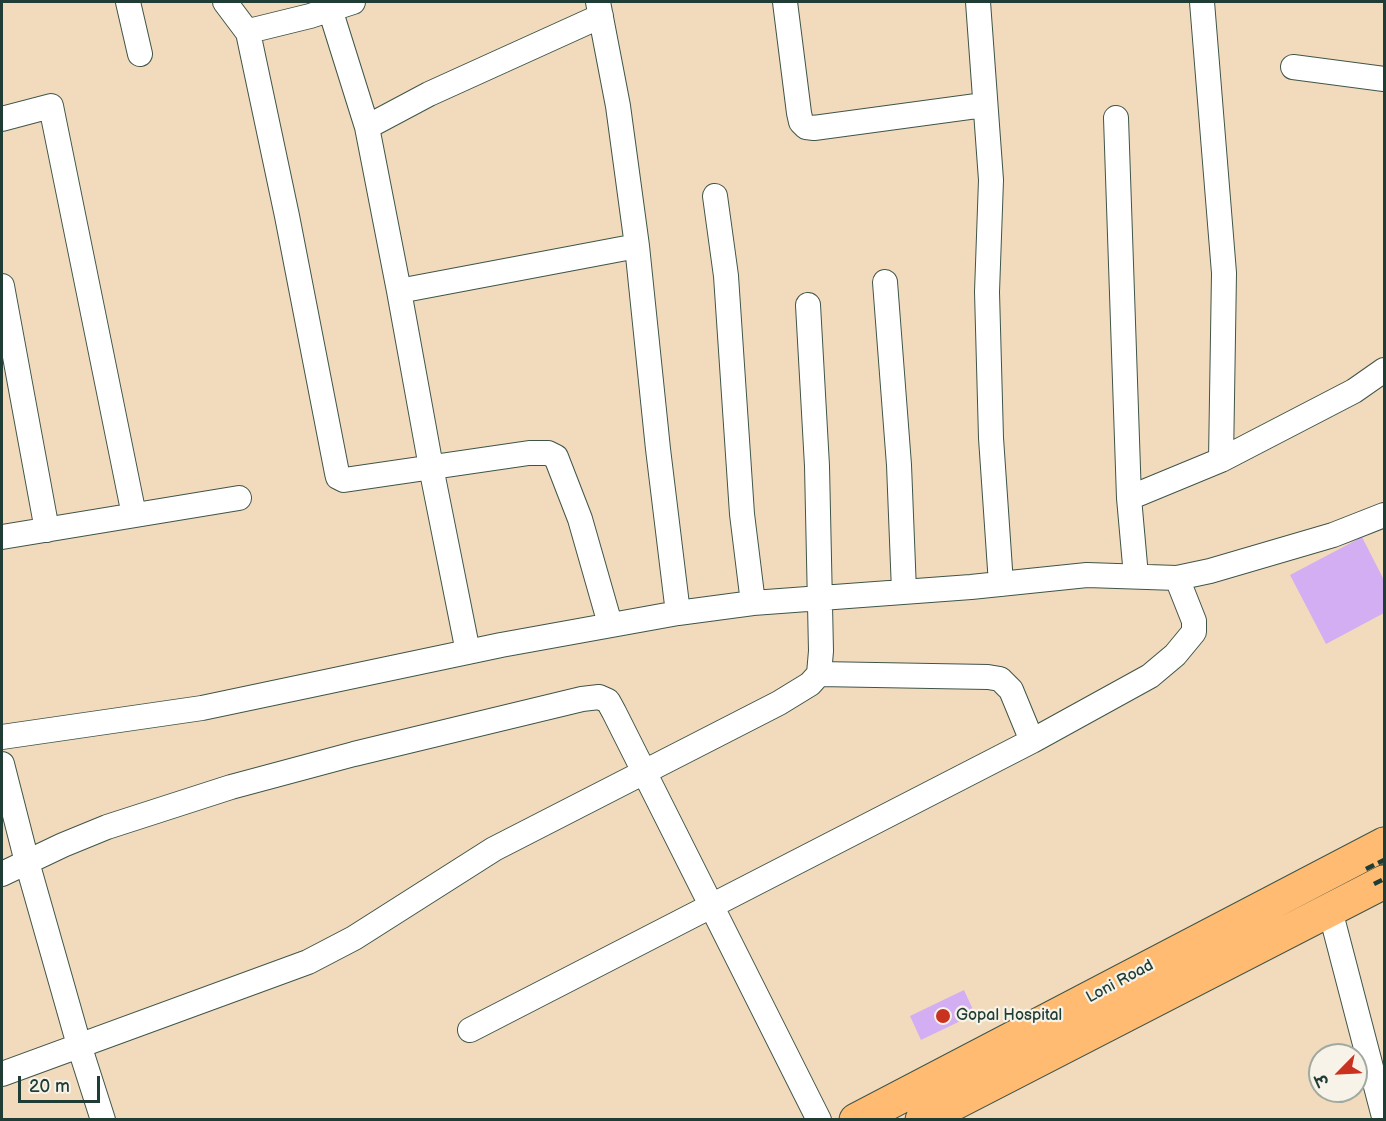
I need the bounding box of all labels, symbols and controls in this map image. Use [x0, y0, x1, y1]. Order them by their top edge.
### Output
street label: Loni Road [1083, 956, 1157, 1008]
place label: Gopal Hospital [956, 1006, 1062, 1026]
marker: Gopal Hospital [934, 1007, 952, 1025]
north arrow [1308, 1043, 1368, 1103]
scale bar [21, 1064, 104, 1102]
text: उ [1312, 1071, 1334, 1088]
text: 20 m [29, 1076, 70, 1097]

